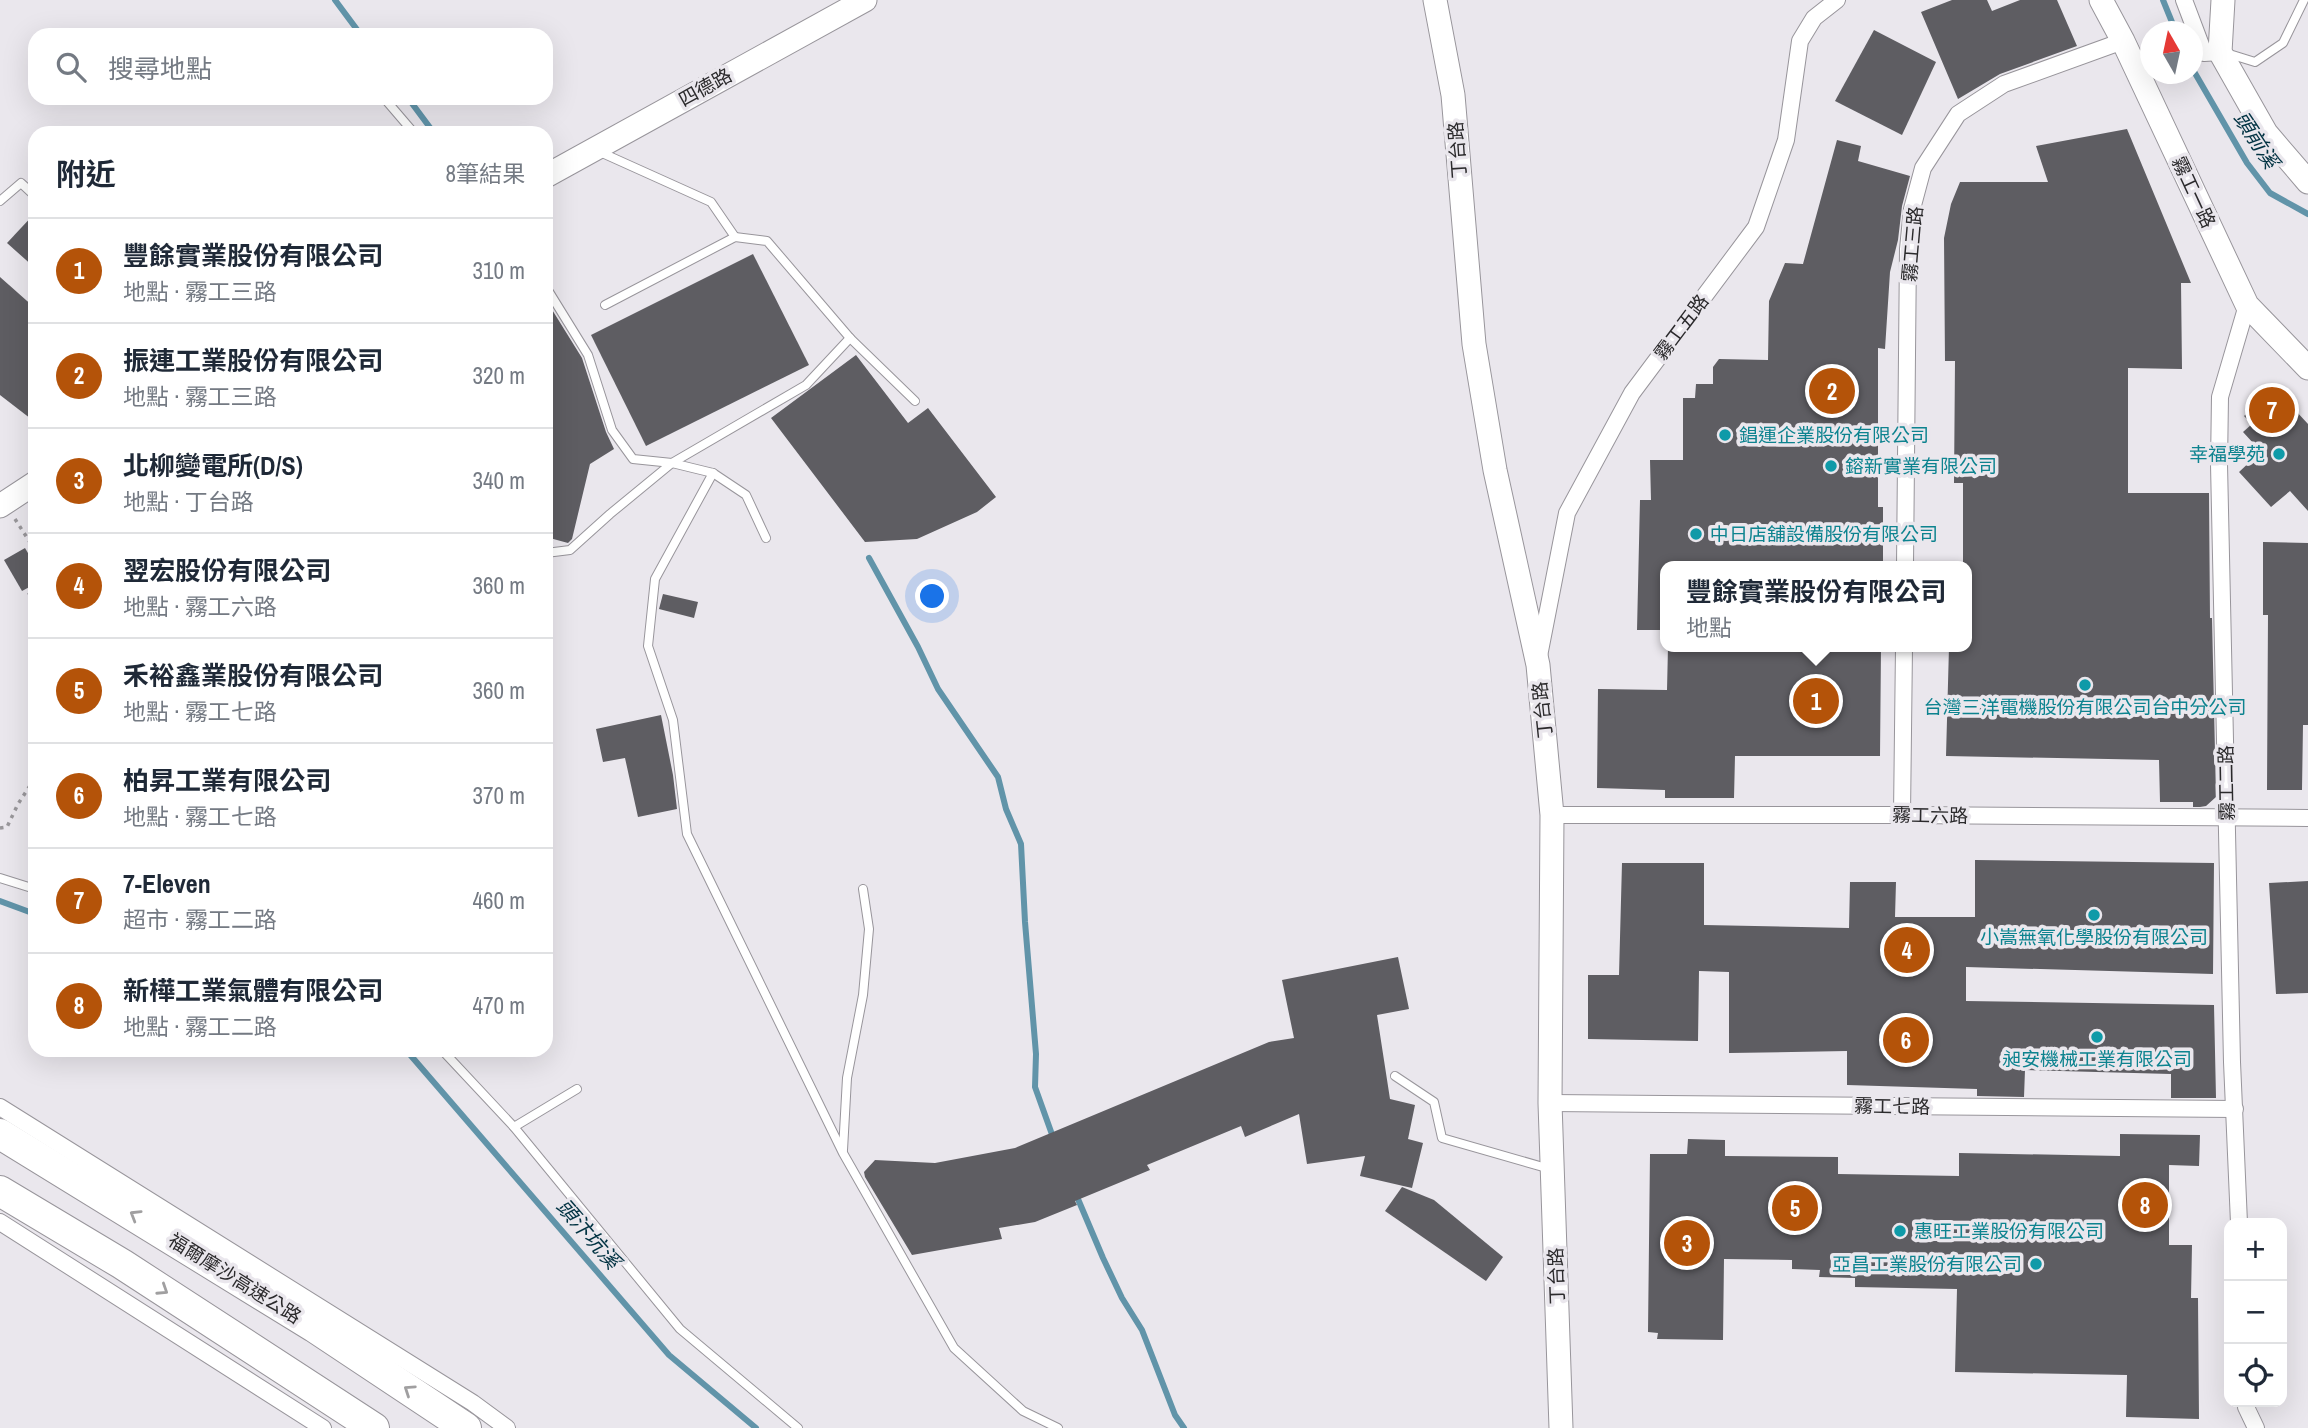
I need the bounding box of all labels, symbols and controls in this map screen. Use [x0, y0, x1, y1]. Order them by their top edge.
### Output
north arrow [2140, 21, 2203, 84]
search box [28, 28, 553, 105]
icon: search [52, 48, 90, 86]
text: 搜尋地點 [108, 51, 212, 86]
street label: 四德路 [674, 62, 736, 112]
water label: 頭前溪 [2227, 105, 2287, 177]
street label: 丁台路 [1442, 121, 1472, 179]
street label: 霧工一路 [2166, 152, 2222, 232]
text: 附近 [56, 154, 116, 194]
text: 8筆結果 [446, 158, 525, 189]
street label: 霧工三路 [1896, 205, 1928, 283]
text: 豐餘實業股份有限公司 [123, 238, 383, 273]
text: 1 [74, 255, 84, 286]
text: 310 m [473, 255, 525, 286]
text: 地點 · 霧工三路 [123, 276, 277, 307]
street label: 霧工五路 [1648, 289, 1714, 365]
text: 振連工業股份有限公司 [123, 343, 383, 378]
text: 2 [74, 360, 84, 391]
text: 320 m [473, 360, 525, 391]
pin: 2 [1809, 365, 1855, 417]
text: 地點 · 霧工三路 [123, 381, 277, 412]
pin: 7 [2249, 384, 2295, 436]
place label: 錩運企業股份有限公司 [1739, 422, 1929, 448]
marker: 錩運企業股份有限公司 [1717, 427, 1733, 443]
place label: 幸福學苑 [2189, 441, 2265, 467]
marker: 幸福學苑 [2271, 446, 2287, 462]
text: 北柳變電所(D/S) [123, 448, 303, 483]
place label: 鎔新實業有限公司 [1845, 453, 1997, 479]
marker: 鎔新實業有限公司 [1823, 458, 1839, 474]
text: 3 [74, 465, 84, 496]
text: 340 m [473, 465, 525, 496]
text: 地點 · 丁台路 [123, 486, 254, 517]
place label: 中日店舖設備股份有限公司 [1710, 521, 1938, 547]
marker: 中日店舖設備股份有限公司 [1688, 526, 1704, 542]
text: 翌宏股份有限公司 [123, 553, 331, 588]
popup [1660, 561, 1972, 652]
text: 4 [74, 570, 84, 601]
text: 360 m [473, 570, 525, 601]
text: 豐餘實業股份有限公司 [1686, 574, 1946, 609]
your location [915, 579, 949, 613]
text: 地點 · 霧工六路 [123, 591, 277, 622]
text: 地點 [1686, 612, 1732, 643]
text: 禾裕鑫業股份有限公司 [123, 658, 383, 693]
text: 5 [74, 675, 84, 706]
text: 360 m [473, 675, 525, 706]
pin: 1 [1793, 675, 1839, 727]
marker: 台灣三洋電機股份有限公司台中分公司 [2077, 677, 2093, 693]
street label: 丁台路 [1526, 680, 1558, 740]
place label: 台灣三洋電機股份有限公司台中分公司 [1923, 694, 2247, 720]
text: 地點 · 霧工七路 [123, 696, 277, 727]
street label: 霧工二路 [2212, 745, 2240, 821]
text: 柏昇工業有限公司 [123, 763, 331, 798]
text: 6 [74, 780, 84, 811]
text: 370 m [473, 780, 525, 811]
text: 地點 · 霧工七路 [123, 801, 277, 832]
street label: 霧工六路 [1892, 801, 1968, 829]
text: 7-Eleven [123, 866, 211, 901]
text: 7 [74, 885, 84, 916]
text: 460 m [473, 885, 525, 916]
text: 超市 · 霧工二路 [123, 904, 277, 935]
marker: 小嵩無氧化學股份有限公司 [2086, 907, 2102, 923]
pin: 4 [1884, 924, 1930, 976]
place label: 小嵩無氧化學股份有限公司 [1980, 924, 2208, 950]
text: 新樺工業氣體有限公司 [123, 973, 383, 1008]
text: 8 [74, 990, 84, 1021]
text: 470 m [473, 990, 525, 1021]
text: 地點 · 霧工二路 [123, 1011, 277, 1042]
pin: 6 [1883, 1014, 1929, 1066]
marker: 昶安機械工業有限公司 [2089, 1029, 2105, 1045]
place label: 昶安機械工業有限公司 [2002, 1046, 2192, 1072]
street label: 霧工七路 [1854, 1092, 1930, 1120]
pin: 8 [2122, 1179, 2168, 1231]
pin: 5 [1772, 1182, 1818, 1234]
water label: 頭汴坑溪 [550, 1192, 629, 1277]
one-way arrow [129, 1210, 142, 1223]
pin: 3 [1664, 1217, 1710, 1269]
place label: 惠旺工業股份有限公司 [1914, 1218, 2104, 1244]
map controls [2224, 1218, 2287, 1407]
button: + [2224, 1218, 2287, 1281]
marker: 惠旺工業股份有限公司 [1892, 1223, 1908, 1239]
street label: 福爾摩沙高速公路 [164, 1227, 306, 1329]
street label: 丁台路 [1542, 1247, 1570, 1305]
place label: 亞昌工業股份有限公司 [1832, 1251, 2022, 1277]
marker: 亞昌工業股份有限公司 [2028, 1256, 2044, 1272]
button: − [2224, 1281, 2287, 1344]
one-way arrow [155, 1282, 168, 1295]
button: locate [2224, 1344, 2287, 1407]
one-way arrow [404, 1386, 417, 1398]

